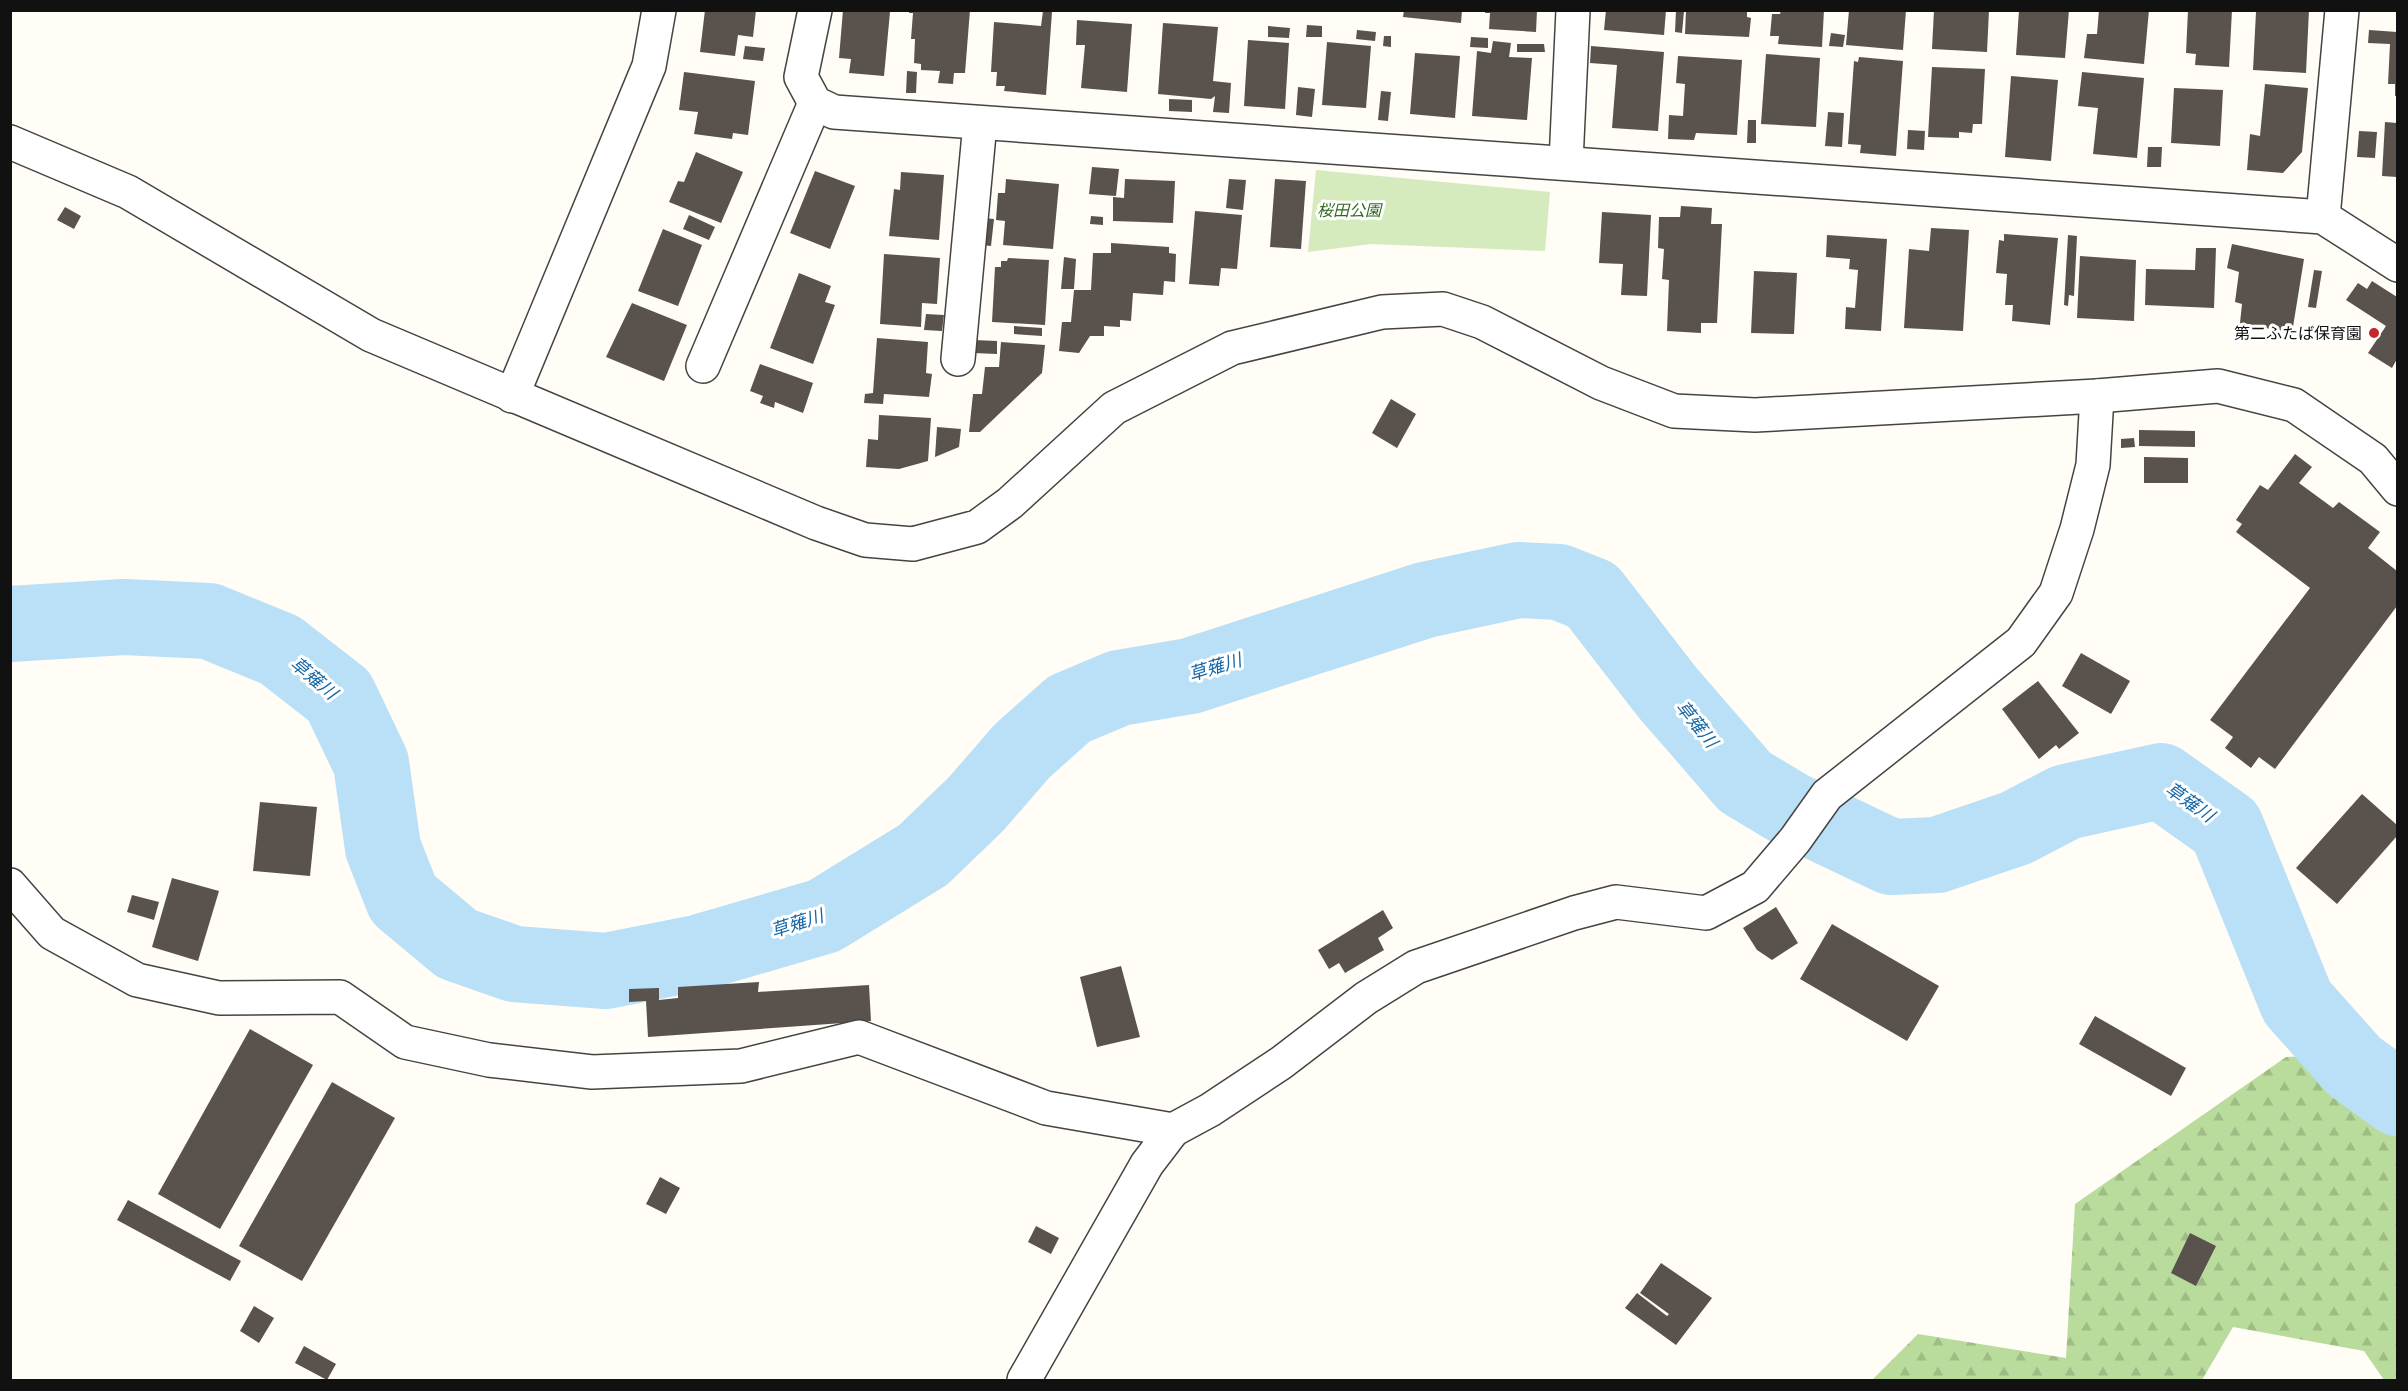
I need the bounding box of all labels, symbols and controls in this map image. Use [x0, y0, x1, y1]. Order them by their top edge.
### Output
park label: 桜田公園 [1317, 201, 1383, 220]
place label: 第二ふたば保育園 [2234, 324, 2362, 343]
marker: 第二ふたば保育園 [2367, 326, 2381, 340]
water label: 草薙川 [1186, 648, 1246, 685]
water label: 草薙川 [287, 653, 343, 705]
water label: 草薙川 [1672, 696, 1723, 753]
water label: 草薙川 [2162, 778, 2220, 827]
water label: 草薙川 [768, 904, 828, 941]

